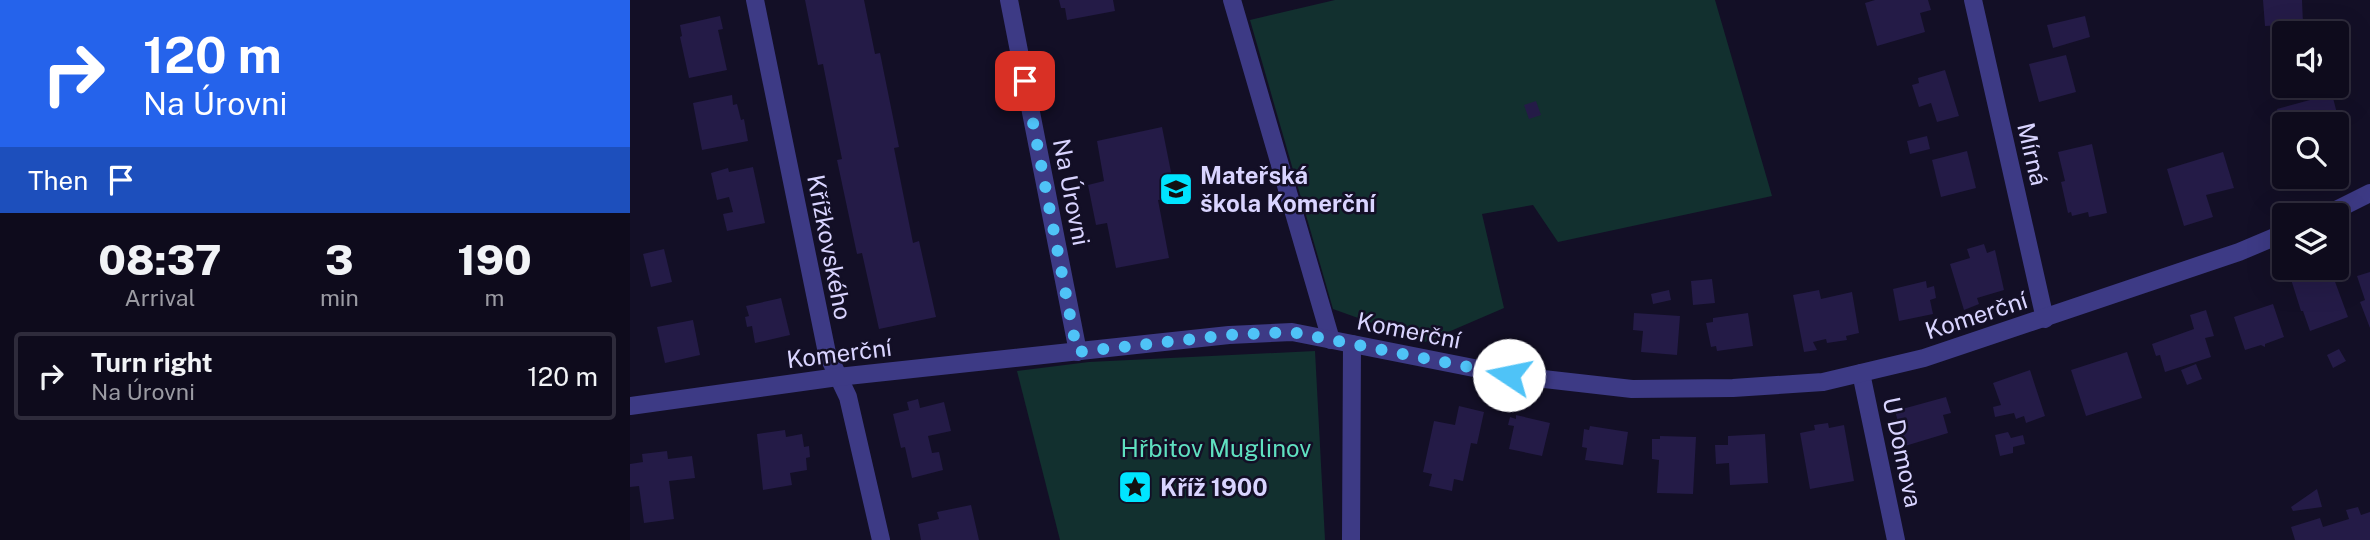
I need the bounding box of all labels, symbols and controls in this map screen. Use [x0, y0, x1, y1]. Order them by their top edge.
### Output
map controls [2272, 21, 2349, 280]
button: sound [2272, 21, 2349, 98]
text: 120 m [143, 26, 282, 84]
icon: right [28, 28, 119, 119]
pin [995, 51, 1055, 111]
icon: arrive [1006, 62, 1044, 100]
text: Na Úrovni [143, 85, 287, 122]
button: search [2272, 112, 2349, 189]
street label: Mírná [2012, 120, 2054, 188]
street label: Na Úrovni [1048, 136, 1096, 248]
icon: arrive [102, 161, 140, 199]
place label: Mateřská škola Komerční [1200, 161, 1376, 217]
text: Then [28, 165, 88, 196]
school or university icon: Mateřská škola Komerční [1157, 170, 1195, 208]
street label: Křížkovského [802, 172, 858, 322]
button: layers [2272, 203, 2349, 280]
text: 08:37 [98, 235, 222, 284]
text: 3 [325, 235, 354, 284]
text: 190 [457, 235, 532, 284]
text: Arrival [124, 284, 195, 311]
text: min [320, 284, 359, 311]
text: m [484, 284, 504, 311]
street label: Komerční [1921, 285, 2032, 345]
street label: Komerční [1355, 306, 1465, 354]
street label: Komerční [785, 333, 894, 373]
position arrow [1472, 338, 1546, 412]
text: Turn right [91, 347, 213, 378]
icon: right [32, 357, 70, 395]
text: 120 m [527, 361, 598, 392]
text: Na Úrovni [91, 378, 195, 405]
street label: U Domova [1878, 394, 1928, 510]
park label: Hřbitov Muglinov [1121, 434, 1311, 462]
place icon: Kříž 1900 [1116, 468, 1154, 506]
place label: Kříž 1900 [1160, 473, 1268, 501]

